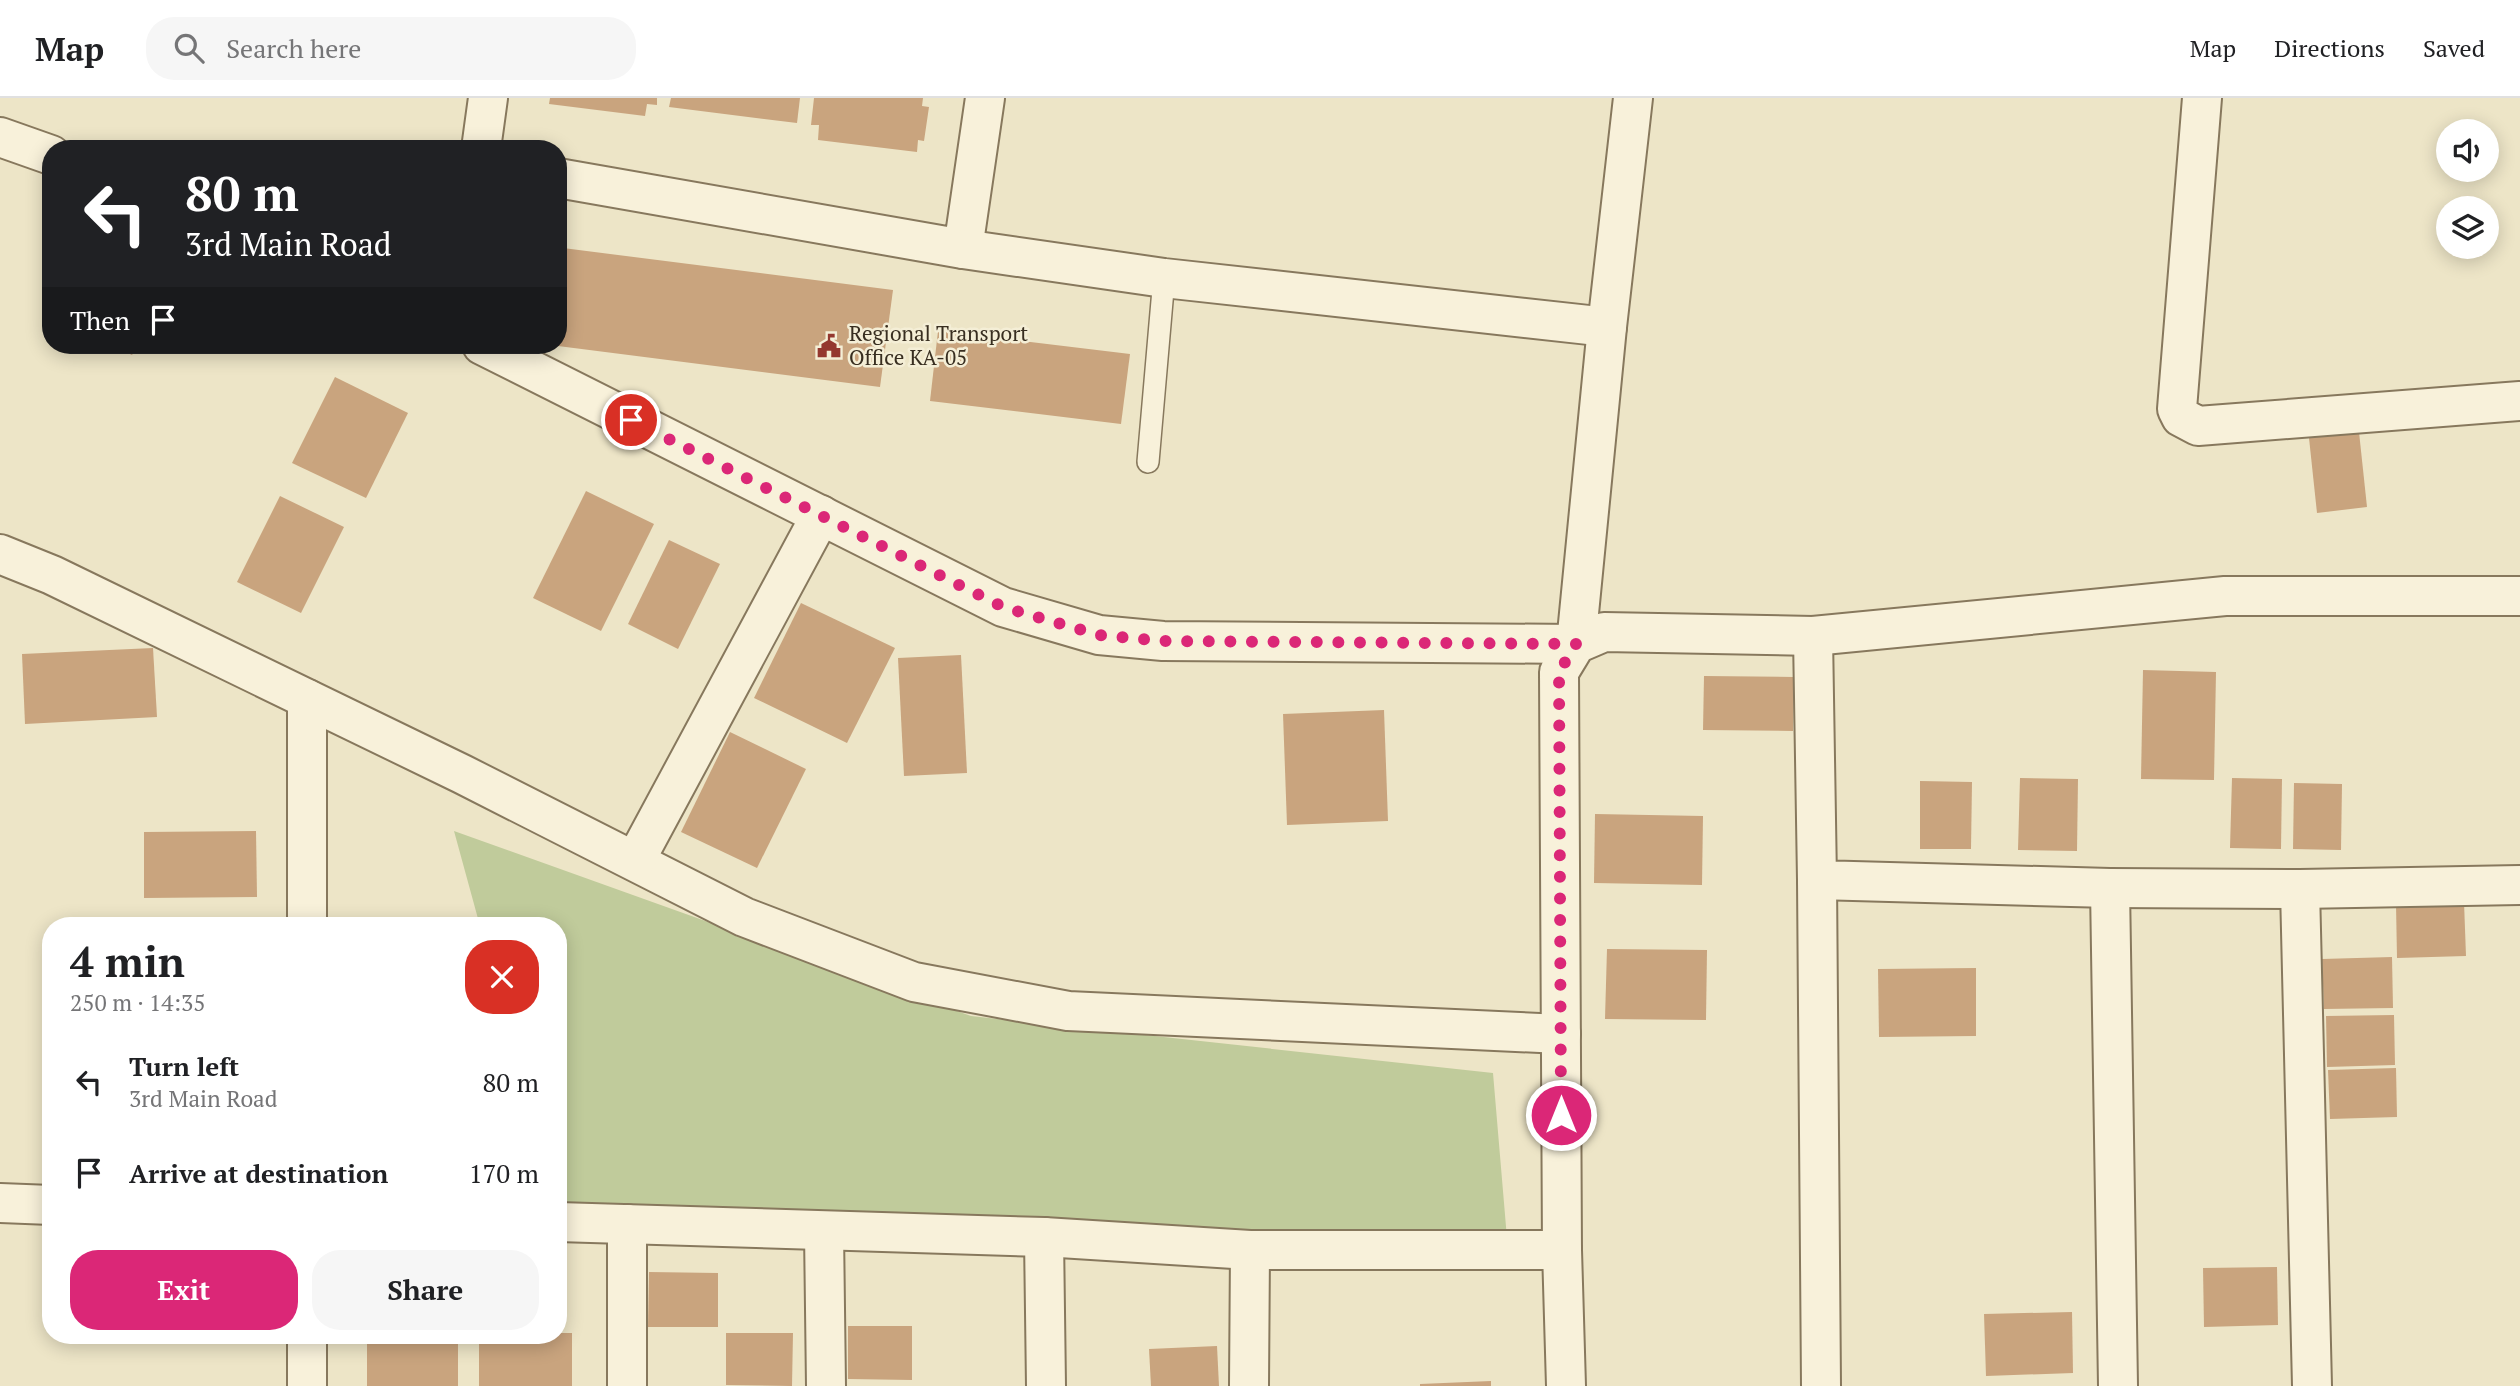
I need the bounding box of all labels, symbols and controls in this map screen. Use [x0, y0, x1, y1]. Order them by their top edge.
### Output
search box [146, 17, 636, 80]
text: Map [35, 27, 104, 70]
icon: search [170, 29, 208, 67]
text: Search here [226, 31, 361, 65]
text: Map [2190, 32, 2236, 64]
text: Directions [2274, 32, 2385, 64]
text: Saved [2423, 32, 2485, 64]
map controls [2436, 119, 2499, 259]
button: sound [2436, 119, 2499, 182]
text: 80 m [185, 160, 299, 225]
icon: left [70, 168, 161, 259]
button: layers [2436, 196, 2499, 259]
text: 3rd Main Road [185, 223, 392, 265]
icon: arrive [144, 301, 182, 339]
text: Then [70, 303, 130, 337]
place label: Regional Transport Office KA-05 [849, 319, 1028, 371]
public building icon: Regional Transport Office KA-05 [815, 332, 843, 360]
pin [601, 390, 661, 450]
icon: arrive [612, 401, 650, 439]
text: 4 min [70, 933, 185, 989]
button: close [465, 940, 539, 1014]
text: 250 m · 14:35 [70, 987, 205, 1018]
text: Turn left [129, 1049, 239, 1083]
icon: left [70, 1063, 108, 1101]
text: 80 m [483, 1065, 539, 1099]
position arrow [1524, 1078, 1598, 1152]
text: 3rd Main Road [129, 1083, 278, 1114]
icon: arrive [70, 1154, 108, 1192]
text: Arrive at destination [129, 1156, 388, 1190]
text: 170 m [469, 1156, 539, 1190]
button: Exit [70, 1250, 298, 1330]
button: Share [312, 1250, 539, 1330]

